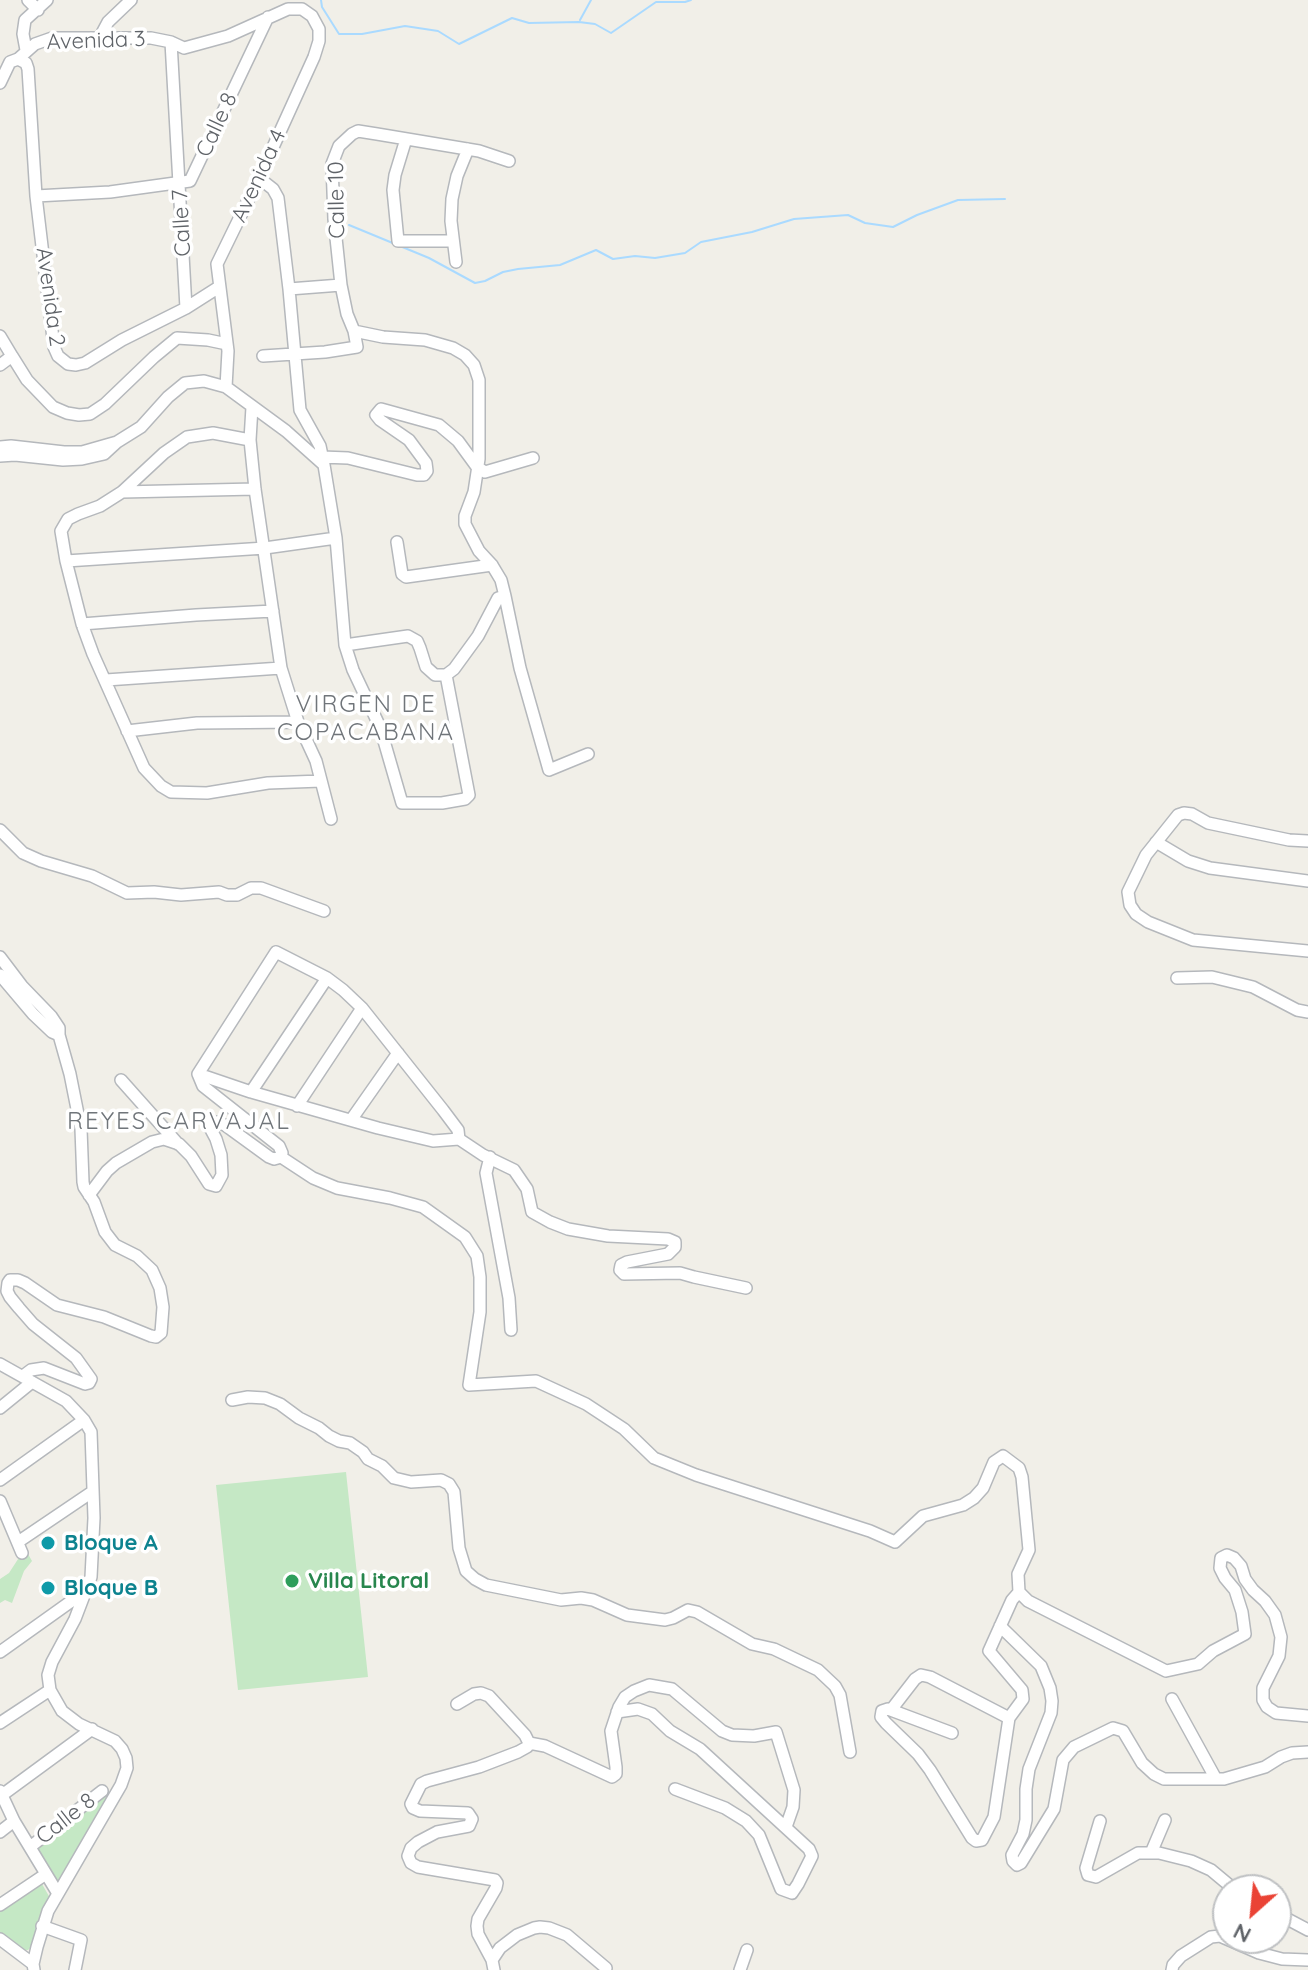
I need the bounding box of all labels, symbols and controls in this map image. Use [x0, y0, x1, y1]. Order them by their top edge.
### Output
street label: Avenida 3 [46, 26, 146, 56]
street label: Calle 8 [191, 89, 243, 161]
street label: Avenida 4 [226, 125, 292, 227]
street label: Calle 10 [323, 161, 351, 239]
street label: Calle 7 [167, 189, 197, 257]
street label: Avenida 2 [30, 246, 70, 348]
district label: VIRGEN DE COPACABANA [277, 691, 455, 747]
district label: REYES CARVAJAL [67, 1108, 291, 1136]
place label: Bloque A [64, 1530, 158, 1556]
marker: Bloque A [39, 1534, 57, 1552]
place label: Villa Litoral [308, 1568, 429, 1594]
marker: Villa Litoral [283, 1572, 301, 1590]
place label: Bloque B [64, 1575, 158, 1601]
marker: Bloque B [39, 1579, 57, 1597]
street label: Calle 8 [31, 1788, 101, 1850]
north arrow [1212, 1874, 1292, 1954]
text: N [1228, 1917, 1256, 1950]

